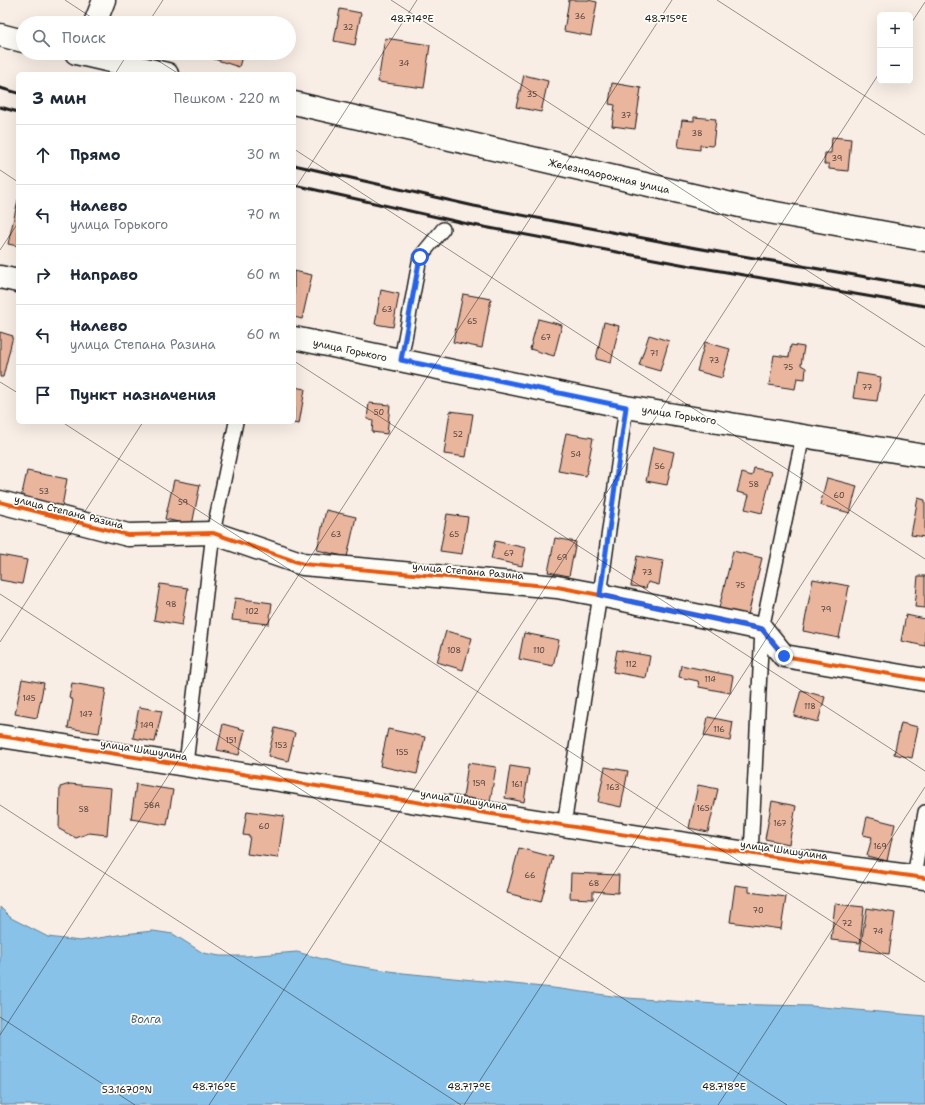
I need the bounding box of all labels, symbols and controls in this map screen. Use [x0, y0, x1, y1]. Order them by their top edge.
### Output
house number: 36 [575, 11, 586, 22]
text: 48.714°E [390, 12, 434, 25]
text: 48.715°E [644, 12, 688, 25]
map controls [877, 12, 913, 84]
button: + [877, 12, 913, 48]
search box [16, 16, 296, 60]
house number: 32 [343, 22, 354, 33]
icon: search [30, 27, 52, 49]
text: Поиск [62, 28, 106, 48]
button: − [877, 48, 913, 84]
house number: 34 [399, 58, 410, 69]
text: 3 мин [32, 87, 87, 109]
house number: 35 [527, 89, 537, 100]
text: Пешком · 220 m [174, 90, 280, 107]
house number: 37 [621, 110, 632, 121]
house number: 38 [692, 128, 702, 139]
icon: ahead [32, 144, 54, 166]
text: Прямо [70, 145, 120, 165]
text: 30 m [246, 146, 280, 163]
house number: 39 [832, 153, 842, 164]
street label: Железнодорожная улица [547, 156, 672, 196]
text: Налево [70, 196, 128, 216]
icon: left [32, 204, 54, 226]
text: 70 m [246, 206, 280, 223]
text: улица Горького [70, 216, 168, 233]
route start [411, 248, 429, 266]
icon: right [32, 264, 54, 286]
text: Направо [70, 265, 138, 285]
text: 60 m [247, 266, 280, 283]
house number: 63 [382, 304, 392, 315]
text: Налево [70, 316, 128, 336]
house number: 65 [467, 316, 477, 327]
icon: left [32, 324, 54, 346]
text: 60 m [247, 326, 280, 343]
house number: 67 [541, 332, 552, 343]
text: улица Степана Разина [70, 336, 216, 353]
street label: улица Горького [312, 336, 388, 364]
house number: 71 [650, 348, 658, 359]
house number: 73 [709, 355, 719, 366]
house number: 75 [783, 362, 793, 373]
house number: 77 [862, 382, 873, 393]
icon: arrive [32, 384, 54, 406]
text: Пункт назначения [70, 385, 216, 405]
street label: улица Горького [641, 403, 717, 427]
house number: 50 [374, 407, 384, 418]
house number: 52 [453, 429, 463, 440]
house number: 54 [571, 449, 582, 460]
house number: 56 [655, 461, 666, 472]
house number: 58 [749, 479, 759, 490]
house number: 53 [39, 486, 49, 497]
house number: 60 [834, 490, 845, 501]
street label: улица Степана Разина [13, 492, 126, 532]
house number: 59 [178, 497, 188, 508]
house number: 63 [331, 529, 341, 540]
house number: 65 [449, 529, 459, 540]
house number: 67 [504, 548, 515, 559]
house number: 69 [557, 552, 567, 563]
street label: улица Степана Разина [412, 560, 525, 582]
house number: 73 [642, 567, 652, 578]
house number: 75 [735, 580, 745, 591]
house number: 98 [165, 599, 177, 610]
house number: 79 [821, 604, 831, 615]
house number: 102 [245, 606, 259, 617]
house number: 108 [447, 645, 461, 656]
house number: 110 [533, 645, 545, 656]
route end [775, 647, 793, 665]
house number: 112 [625, 659, 637, 670]
house number: 114 [704, 674, 716, 685]
house number: 145 [22, 693, 36, 704]
house number: 118 [804, 701, 816, 712]
house number: 147 [79, 709, 93, 720]
house number: 149 [140, 720, 154, 731]
house number: 116 [713, 724, 725, 735]
house number: 151 [225, 735, 237, 746]
street label: улица Шишулина [99, 737, 189, 763]
house number: 153 [274, 740, 288, 751]
house number: 155 [396, 747, 408, 758]
house number: 159 [472, 778, 486, 789]
house number: 161 [511, 779, 523, 790]
house number: 163 [606, 782, 620, 793]
street label: улица Шишулина [419, 787, 509, 813]
house number: 58А [144, 800, 160, 811]
house number: 165 [696, 803, 710, 814]
house number: 58 [79, 804, 89, 815]
house number: 167 [773, 818, 787, 829]
house number: 60 [259, 821, 270, 832]
street label: улица Шишулина [739, 837, 829, 863]
house number: 169 [873, 841, 887, 852]
house number: 66 [525, 870, 536, 881]
house number: 68 [589, 878, 599, 889]
house number: 70 [752, 905, 764, 916]
house number: 72 [842, 918, 853, 929]
house number: 74 [873, 926, 884, 937]
water label: Волга [131, 1012, 161, 1027]
text: 48.716°E [192, 1080, 236, 1093]
text: 48.717°E [447, 1080, 491, 1093]
text: 48.718°E [702, 1080, 746, 1093]
text: 53.1670°N [102, 1083, 152, 1096]

